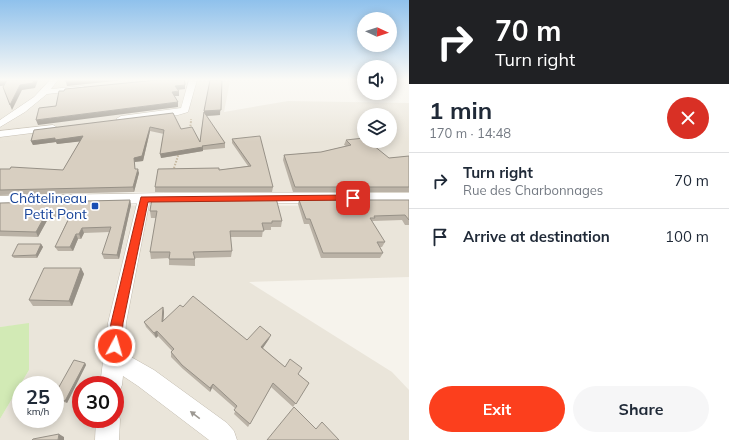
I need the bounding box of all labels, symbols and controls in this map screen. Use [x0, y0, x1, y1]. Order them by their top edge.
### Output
north arrow [357, 12, 397, 52]
map controls [357, 12, 397, 148]
text: 70 m [495, 13, 561, 48]
icon: right [429, 16, 481, 68]
text: Turn right [495, 48, 575, 71]
button: sound [357, 60, 397, 100]
text: 1 min [429, 95, 492, 125]
button: close [667, 97, 709, 139]
button: layers [357, 108, 397, 148]
text: 170 m · 14:48 [429, 125, 511, 141]
text: Turn right [463, 163, 533, 182]
icon: right [429, 170, 451, 192]
text: 70 m [674, 171, 709, 190]
pin [336, 181, 370, 215]
text: Rue des Charbonnages [463, 182, 603, 198]
icon: arrive [342, 187, 364, 209]
place label: Châtelineau Petit Pont [9, 189, 87, 223]
marker: Châtelineau Petit Pont [90, 201, 100, 211]
icon: arrive [429, 226, 451, 248]
text: Arrive at destination [463, 227, 610, 246]
text: 100 m [665, 227, 709, 246]
position arrow [94, 325, 136, 367]
speed limit sign: 30 [72, 376, 124, 428]
text: 25 [26, 384, 50, 409]
button: Exit [429, 386, 565, 432]
button: Share [573, 386, 709, 432]
text: km/h [27, 405, 49, 418]
one-way arrow [190, 411, 201, 420]

